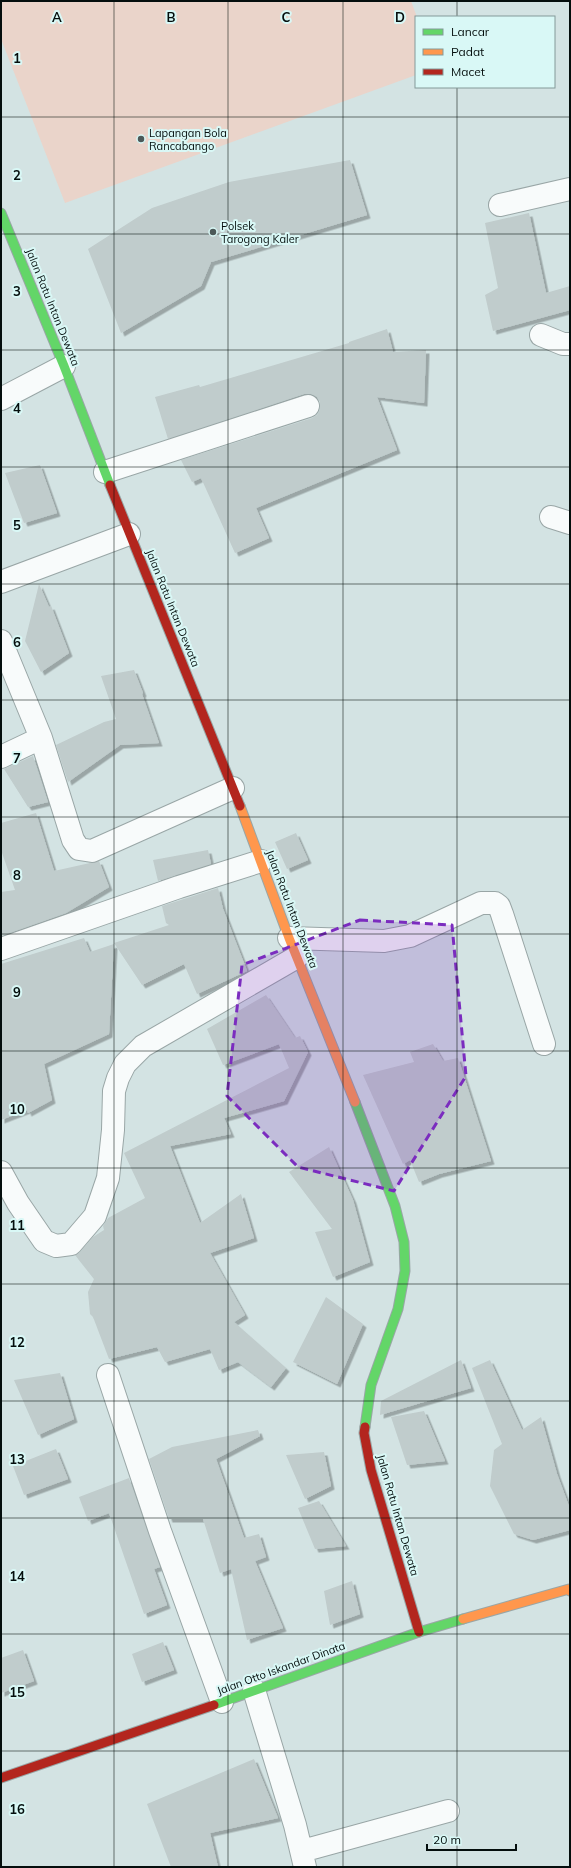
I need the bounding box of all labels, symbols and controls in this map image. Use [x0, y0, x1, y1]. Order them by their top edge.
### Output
text: A [52, 9, 62, 25]
text: B [167, 9, 176, 25]
text: C [282, 9, 291, 25]
text: D [395, 9, 405, 25]
legend [415, 16, 555, 88]
text: Lancar [451, 24, 490, 39]
text: Padat [451, 44, 484, 59]
text: 1 [13, 50, 21, 66]
text: Macet [451, 64, 485, 79]
place label: Lapangan Bola Rancabango [149, 126, 227, 153]
marker: Lapangan Bola Rancabango [136, 134, 146, 144]
text: 2 [13, 167, 21, 183]
place label: Polsek Tarogong Kaler [221, 219, 299, 246]
marker: Polsek Tarogong Kaler [208, 227, 218, 237]
street label: Jalan Ratu Intan Dewata [23, 246, 83, 368]
text: 3 [13, 283, 21, 299]
text: 4 [13, 400, 21, 416]
text: 5 [13, 517, 21, 533]
street label: Jalan Ratu Intan Dewata [143, 547, 203, 669]
text: 6 [13, 634, 21, 650]
text: 7 [13, 750, 21, 766]
street label: Jalan Ratu Intan Dewata [263, 848, 321, 970]
text: 8 [13, 867, 21, 883]
text: 9 [13, 984, 21, 1000]
text: 10 [9, 1101, 25, 1117]
text: 11 [9, 1217, 25, 1233]
text: 12 [9, 1334, 25, 1350]
text: 13 [9, 1451, 25, 1467]
street label: Jalan Ratu Intan Dewata [374, 1453, 422, 1577]
text: 14 [9, 1568, 25, 1584]
street label: Jalan Otto Iskandar Dinata [215, 1638, 347, 1698]
text: 15 [9, 1684, 25, 1700]
text: 16 [9, 1801, 25, 1817]
scale bar [427, 1826, 516, 1852]
text: 20 m [433, 1832, 461, 1847]

